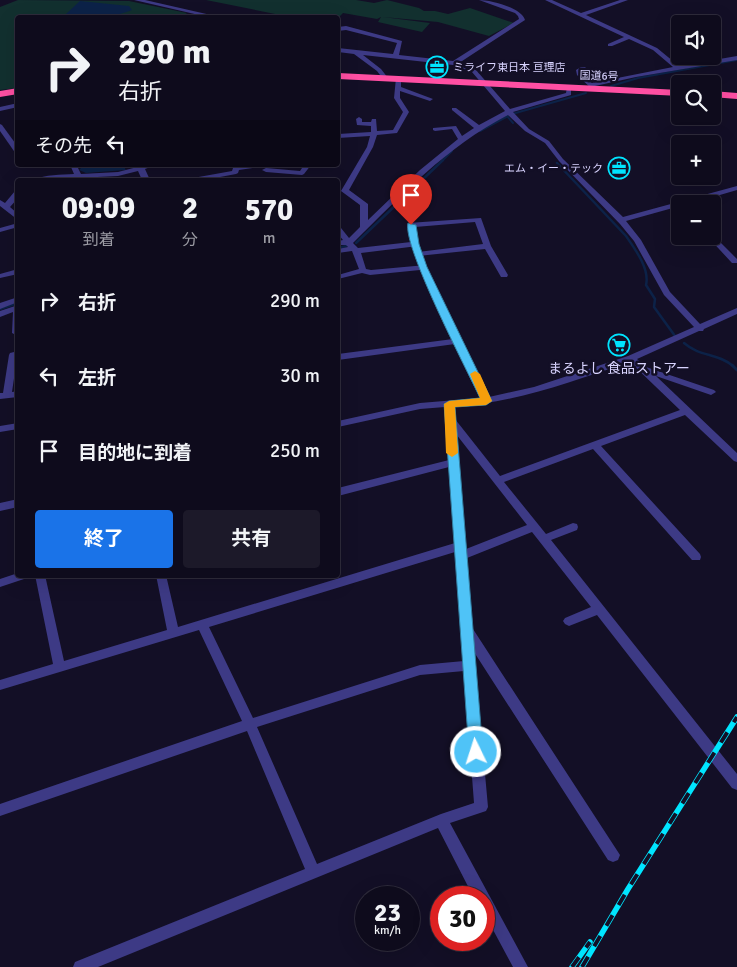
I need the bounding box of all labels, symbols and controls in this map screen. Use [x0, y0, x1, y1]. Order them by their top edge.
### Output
map controls [671, 15, 721, 245]
button: sound [671, 15, 721, 65]
text: 290 m [118, 30, 211, 73]
icon: right [35, 35, 100, 100]
office icon: ミライフ東日本 亘理店 [425, 55, 449, 79]
place label: ミライフ東日本 亘理店 [453, 61, 565, 74]
street label: 国道6号 [579, 69, 619, 83]
button: search [671, 75, 721, 125]
text: 右折 [118, 78, 162, 105]
icon: left [102, 130, 130, 158]
text: その先 [35, 134, 92, 158]
button: + [671, 135, 721, 185]
office icon: エム・イー・テック [607, 156, 631, 180]
place label: エム・イー・テック [504, 162, 603, 175]
pin [390, 174, 432, 225]
icon: arrive [397, 181, 425, 209]
text: 09:09 [62, 190, 135, 227]
text: 2 [182, 190, 198, 227]
text: 570 [245, 192, 293, 229]
button: − [671, 195, 721, 245]
text: m [263, 228, 275, 248]
text: 到着 [82, 230, 114, 250]
text: 分 [182, 230, 198, 250]
icon: right [35, 287, 63, 315]
text: 290 m [270, 289, 320, 313]
text: 右折 [78, 291, 116, 315]
supermarket icon: まるよし 食品ストアー [607, 333, 631, 357]
place label: まるよし 食品ストアー [548, 360, 690, 377]
icon: left [35, 362, 63, 390]
text: 30 m [280, 364, 320, 388]
text: 左折 [78, 366, 116, 390]
icon: arrive [35, 437, 63, 465]
text: 250 m [270, 439, 320, 463]
text: 目的地に到着 [78, 441, 192, 465]
button: 終了 [35, 510, 173, 568]
button: 共有 [183, 510, 320, 568]
position arrow [449, 725, 501, 777]
speed limit sign: 30 [430, 886, 495, 951]
text: 23 [374, 897, 401, 928]
text: km/h [374, 923, 401, 938]

